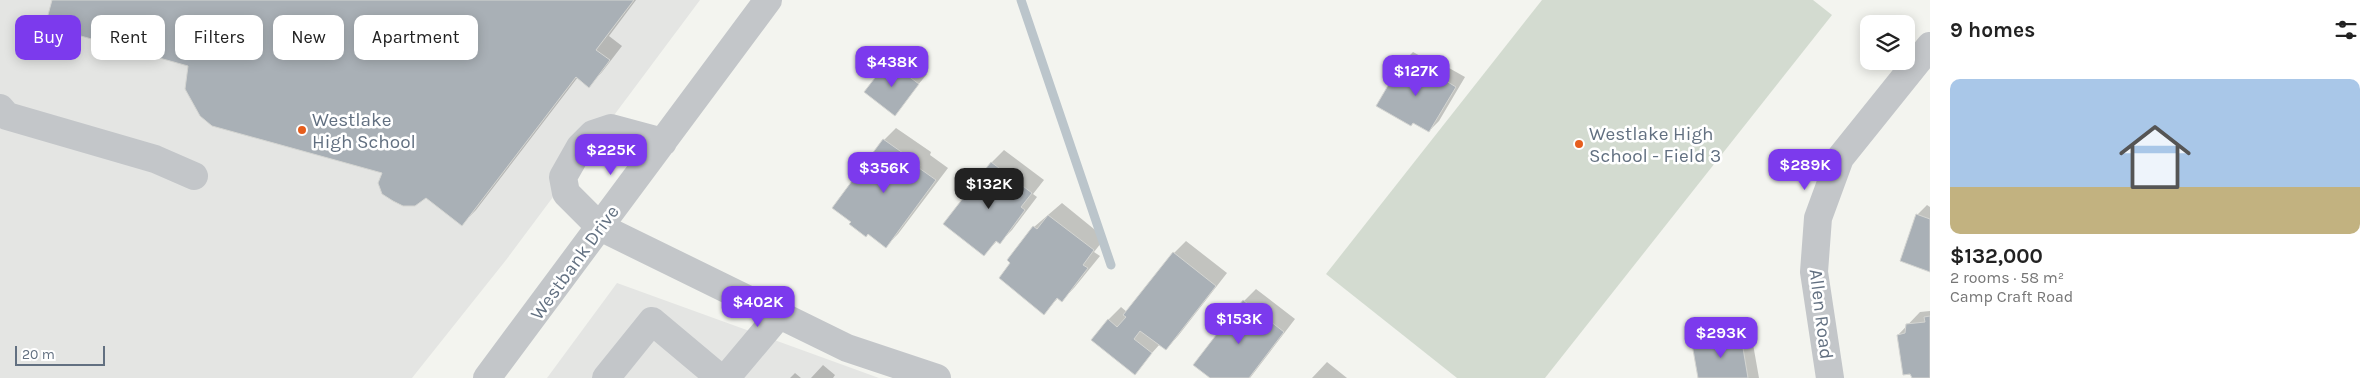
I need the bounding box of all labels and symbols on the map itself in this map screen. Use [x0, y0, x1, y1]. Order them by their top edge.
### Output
pin: $438K [857, 46, 927, 88]
pin: $127K [1381, 54, 1451, 97]
place label: Westlake High School [312, 109, 416, 153]
place label: Westlake High School - Field 3 [1589, 123, 1721, 167]
marker: Westlake High School [296, 124, 308, 136]
pin: $225K [576, 134, 646, 176]
marker: Westlake High School - Field 3 [1573, 138, 1585, 150]
pin: $289K [1770, 148, 1840, 191]
pin: $356K [849, 152, 919, 194]
pin: $132K [954, 168, 1024, 210]
street label: Westbank Drive [526, 201, 624, 324]
street label: Allen Road [1805, 268, 1837, 361]
pin: $402K [723, 286, 793, 328]
pin: $153K [1204, 302, 1274, 345]
pin: $293K [1686, 316, 1756, 359]
scale bar [15, 343, 105, 366]

